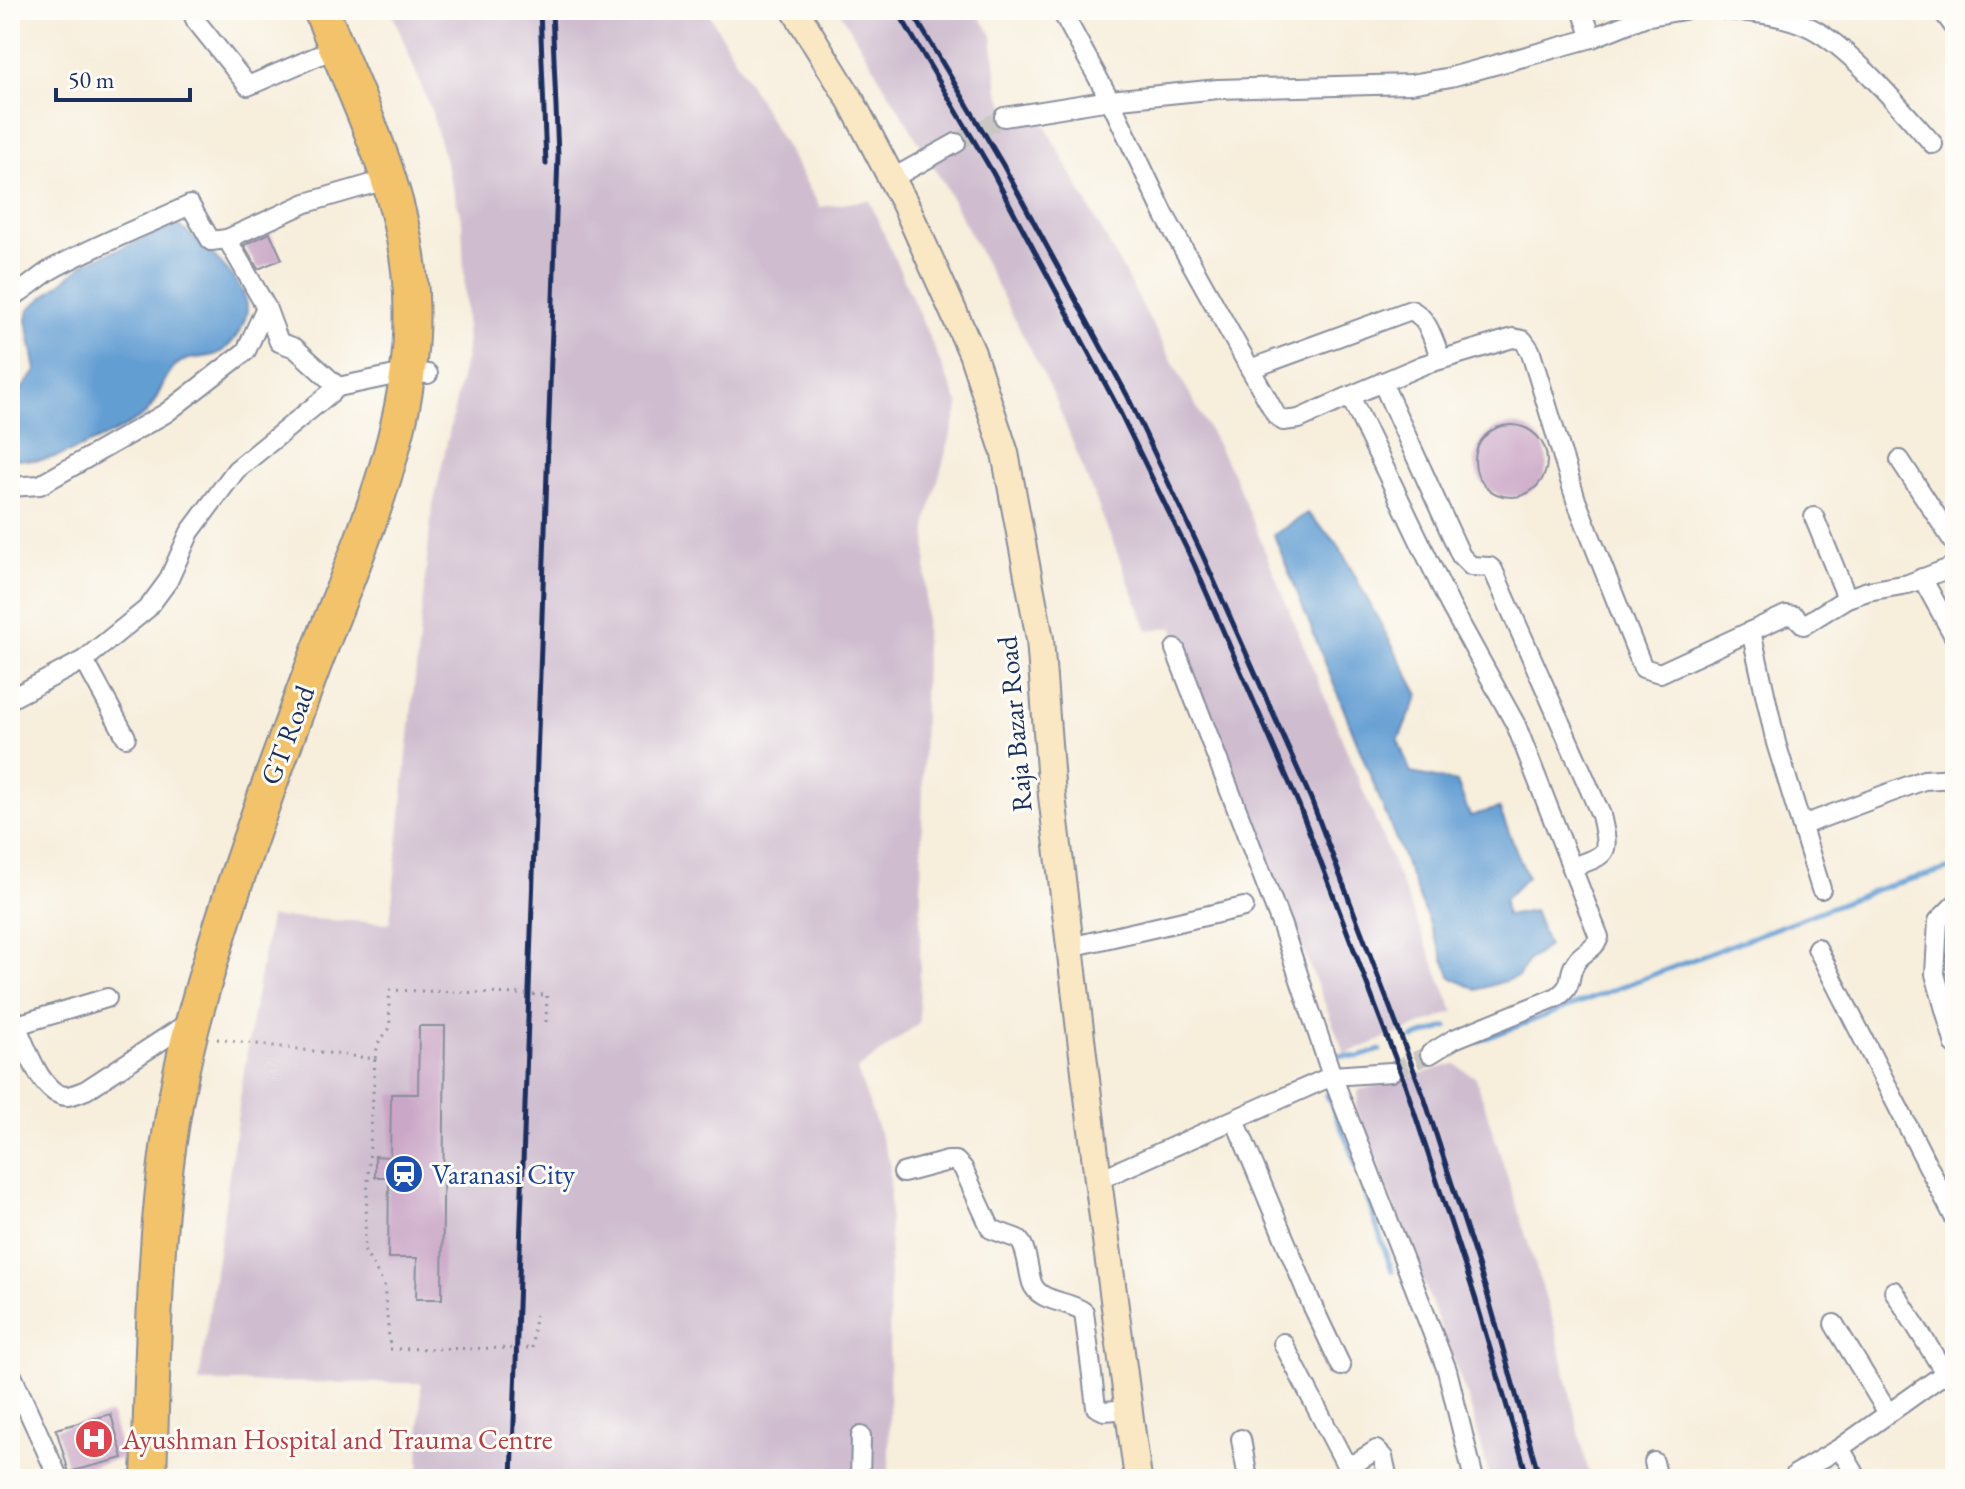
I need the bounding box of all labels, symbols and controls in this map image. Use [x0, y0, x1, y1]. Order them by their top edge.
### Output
scale bar [56, 52, 190, 102]
text: 50 m [68, 64, 115, 95]
street label: Raja Bazar Road [988, 634, 1040, 813]
street label: GT Road [252, 680, 323, 790]
station icon: Varanasi City [383, 1153, 425, 1195]
place label: Varanasi City [432, 1156, 576, 1192]
hospital icon: Ayushman Hospital and Trauma Centre [73, 1418, 115, 1460]
place label: Ayushman Hospital and Trauma Centre [121, 1421, 553, 1457]

